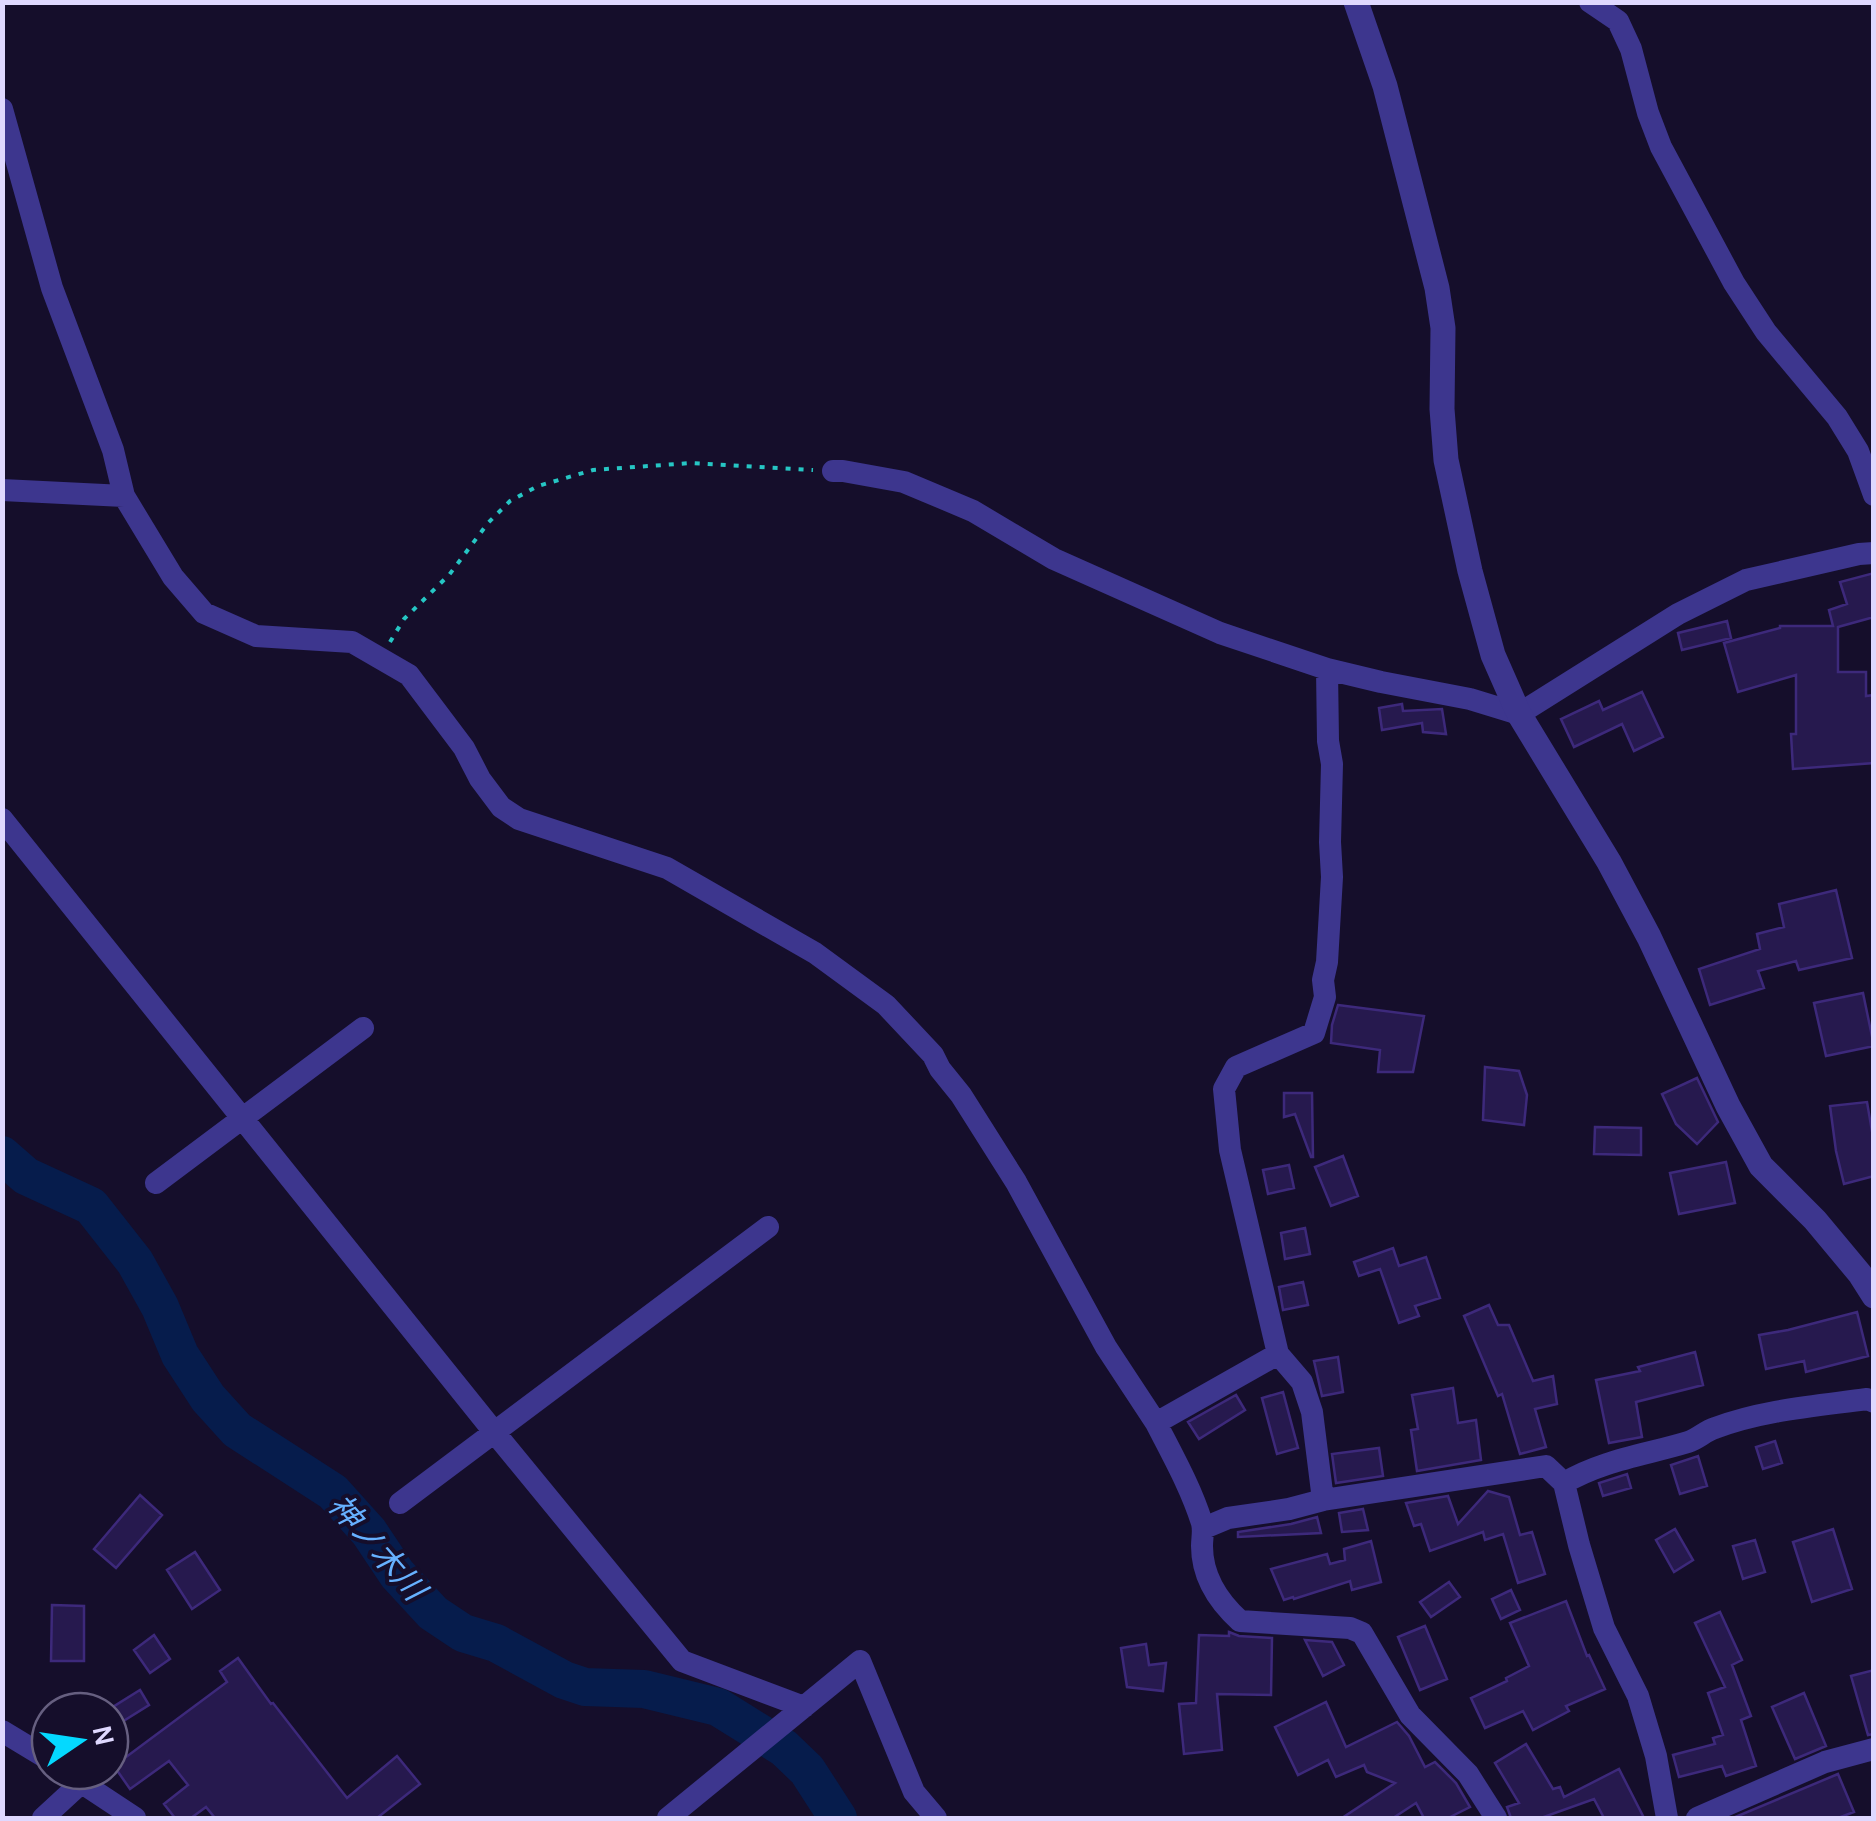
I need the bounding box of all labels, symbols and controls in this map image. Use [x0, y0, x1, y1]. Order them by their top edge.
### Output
water label: 神ノ木川 [321, 1487, 435, 1610]
north arrow [30, 1691, 130, 1791]
text: N [86, 1722, 122, 1749]

